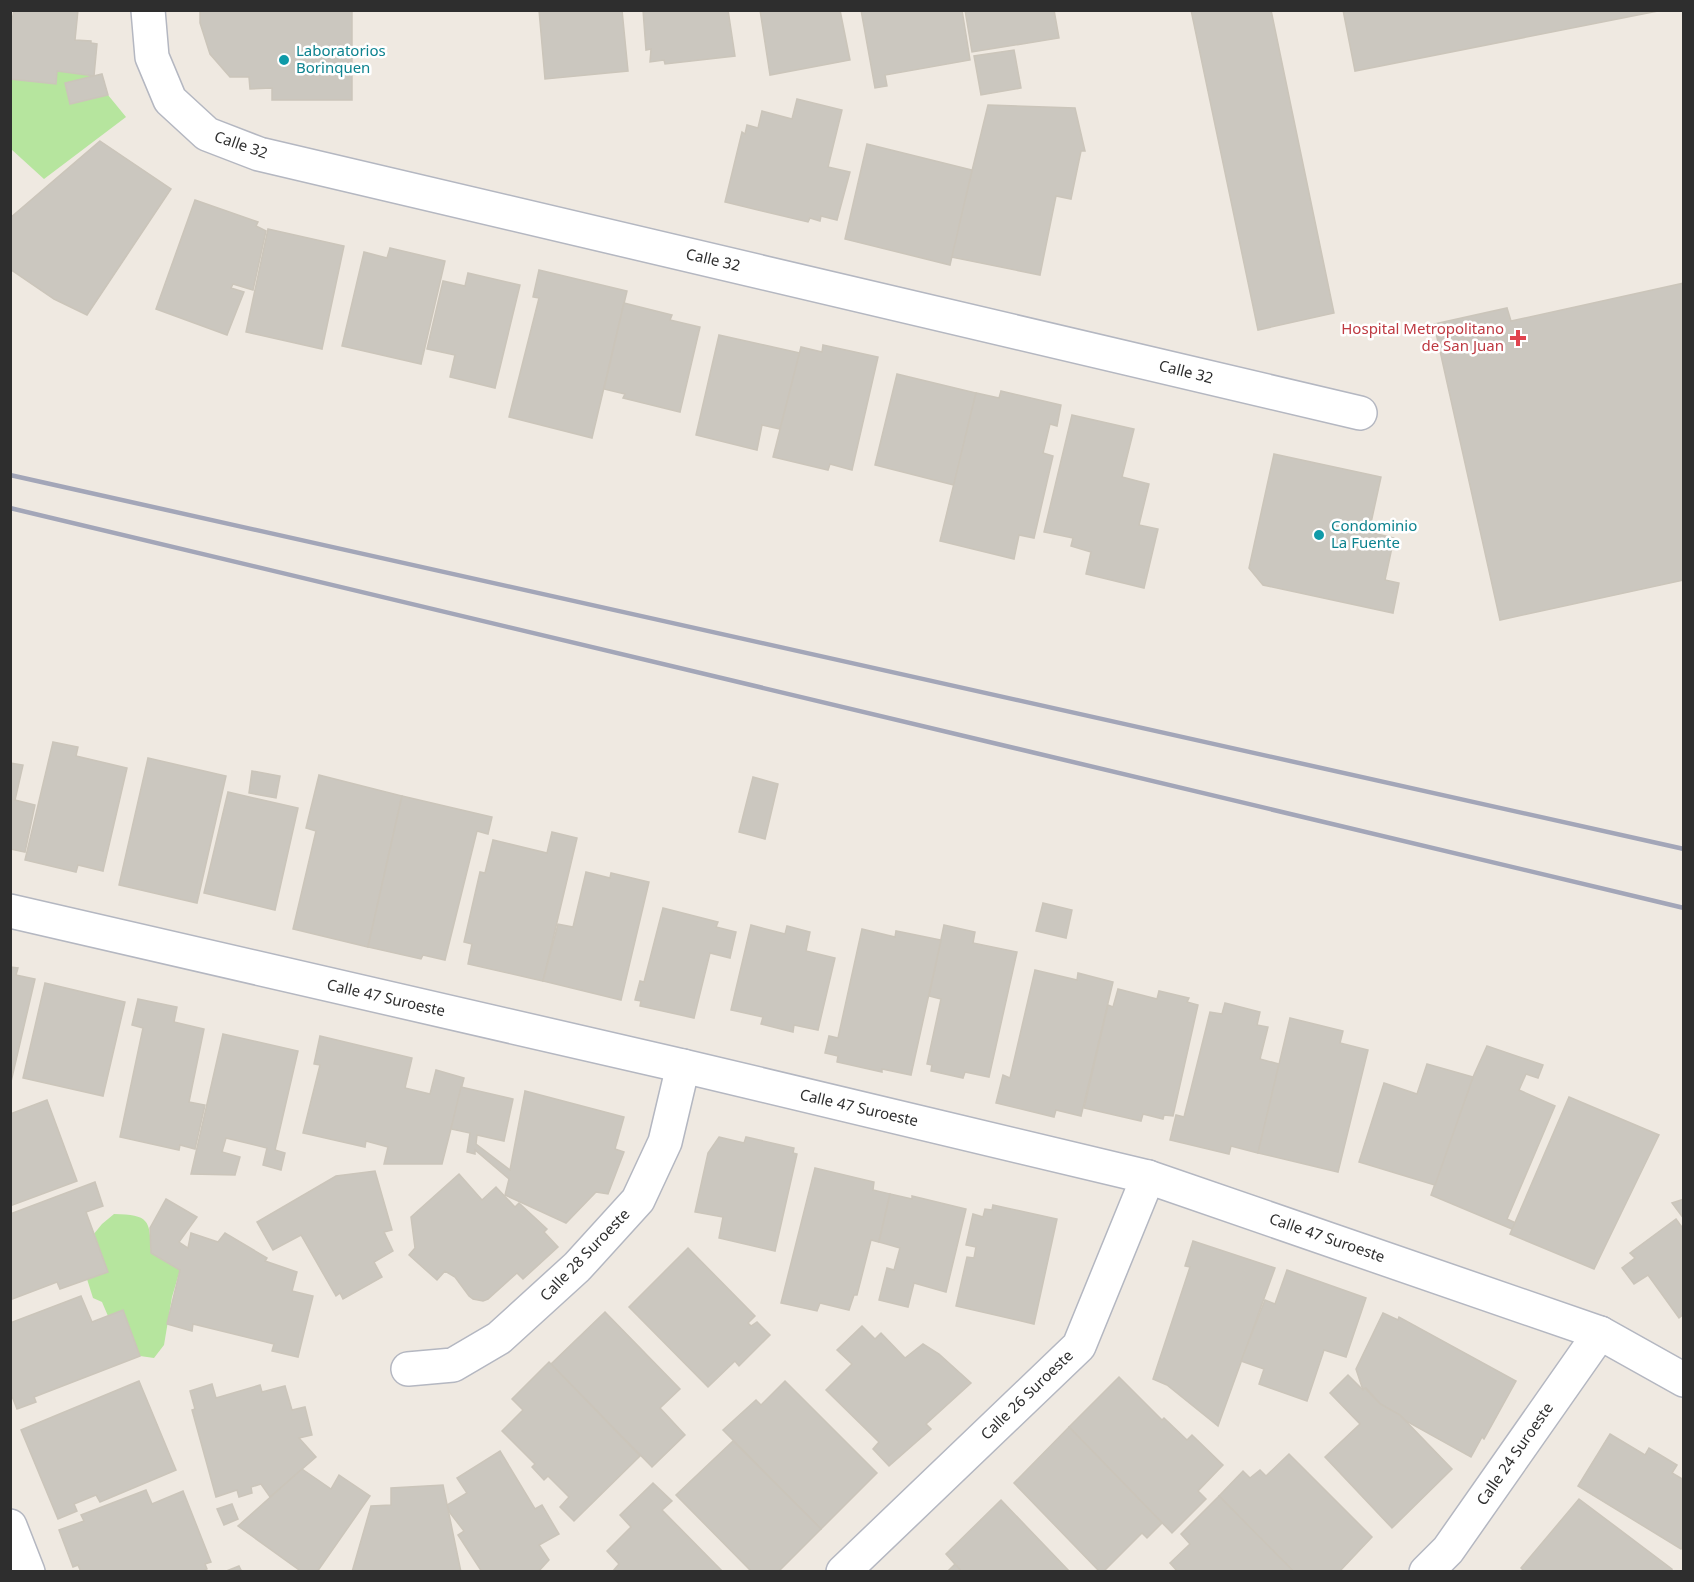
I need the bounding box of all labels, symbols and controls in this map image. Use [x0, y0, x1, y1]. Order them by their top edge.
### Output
place label: Laboratorios Borinquen [296, 40, 386, 77]
marker: Laboratorios Borinquen [277, 53, 291, 67]
street label: Calle 32 [212, 126, 271, 162]
street label: Calle 32 [684, 243, 742, 275]
place label: Hospital Metropolitano de San Juan [1341, 318, 1504, 355]
marker: Hospital Metropolitano de San Juan [1509, 329, 1527, 347]
street label: Calle 32 [1157, 355, 1215, 387]
place label: Condominio La Fuente [1331, 515, 1417, 552]
marker: Condominio La Fuente [1312, 528, 1326, 542]
street label: Calle 47 Suroeste [325, 974, 447, 1020]
street label: Calle 47 Suroeste [798, 1084, 920, 1130]
street label: Calle 28 Suroeste [535, 1204, 634, 1305]
street label: Calle 47 Suroeste [1267, 1208, 1388, 1266]
street label: Calle 26 Suroeste [976, 1345, 1077, 1444]
street label: Calle 24 Suroeste [1471, 1398, 1557, 1509]

